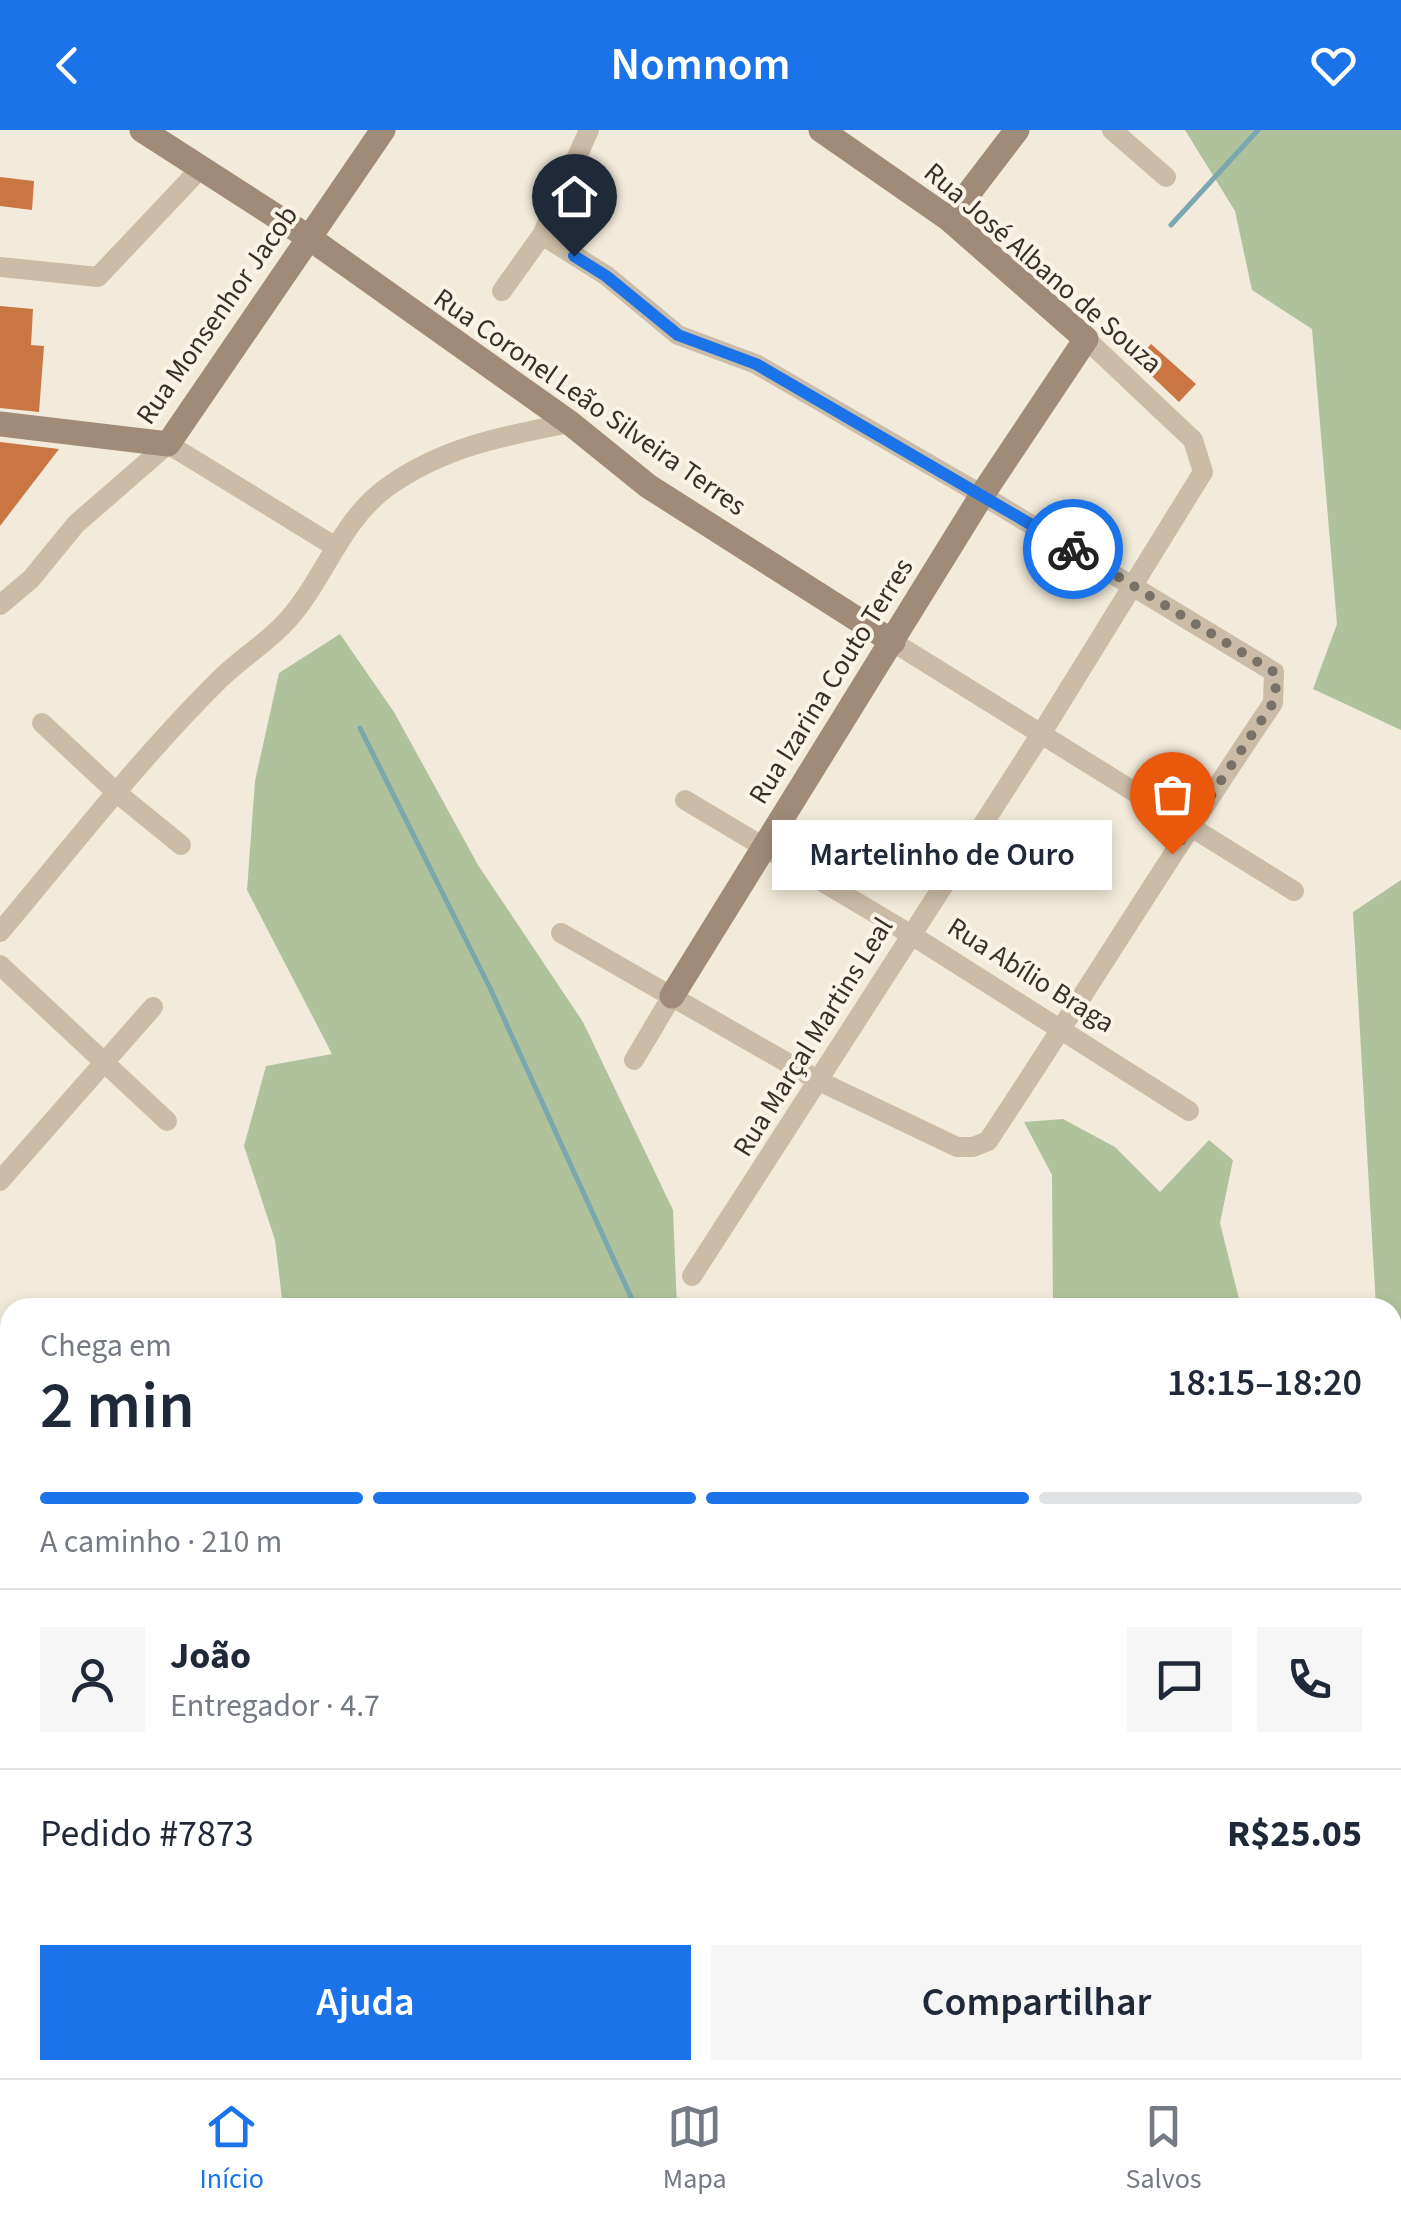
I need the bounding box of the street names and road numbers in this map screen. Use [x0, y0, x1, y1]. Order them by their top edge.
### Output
street label: Rua José Albano de Souza [915, 153, 1171, 383]
street label: Rua Monsenhor Jacob [126, 198, 308, 432]
street label: Rua Coronel Leão Silveira Terres [426, 278, 754, 526]
street label: Rua Izarina Couto Terres [739, 550, 923, 812]
street label: Rua Abílio Braga [940, 908, 1122, 1042]
street label: Rua Marçal Martins Leal [723, 910, 903, 1164]

